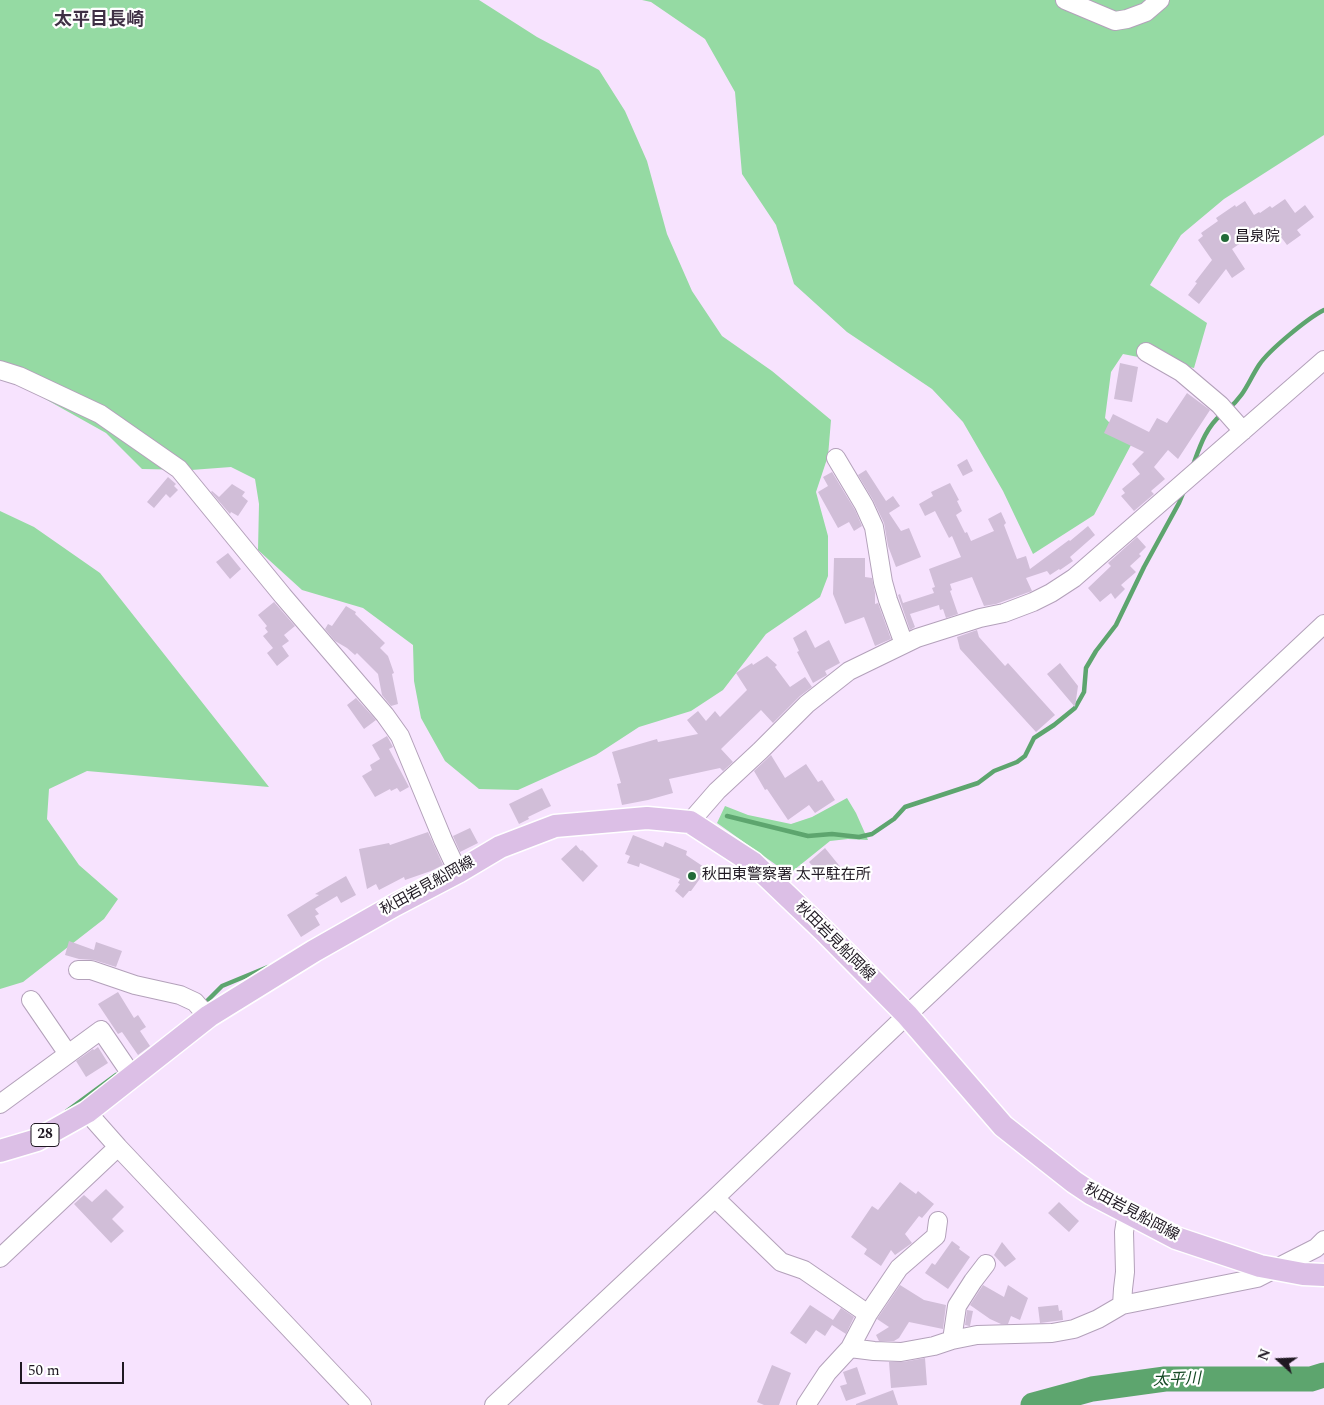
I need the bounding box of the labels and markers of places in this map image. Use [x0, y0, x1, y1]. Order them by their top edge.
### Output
place label: 昌泉院 [1235, 229, 1280, 247]
marker: 昌泉院 [1219, 232, 1231, 244]
place label: 秋田東警察署 太平駐在所 [702, 867, 871, 885]
marker: 秋田東警察署 太平駐在所 [686, 870, 698, 882]

